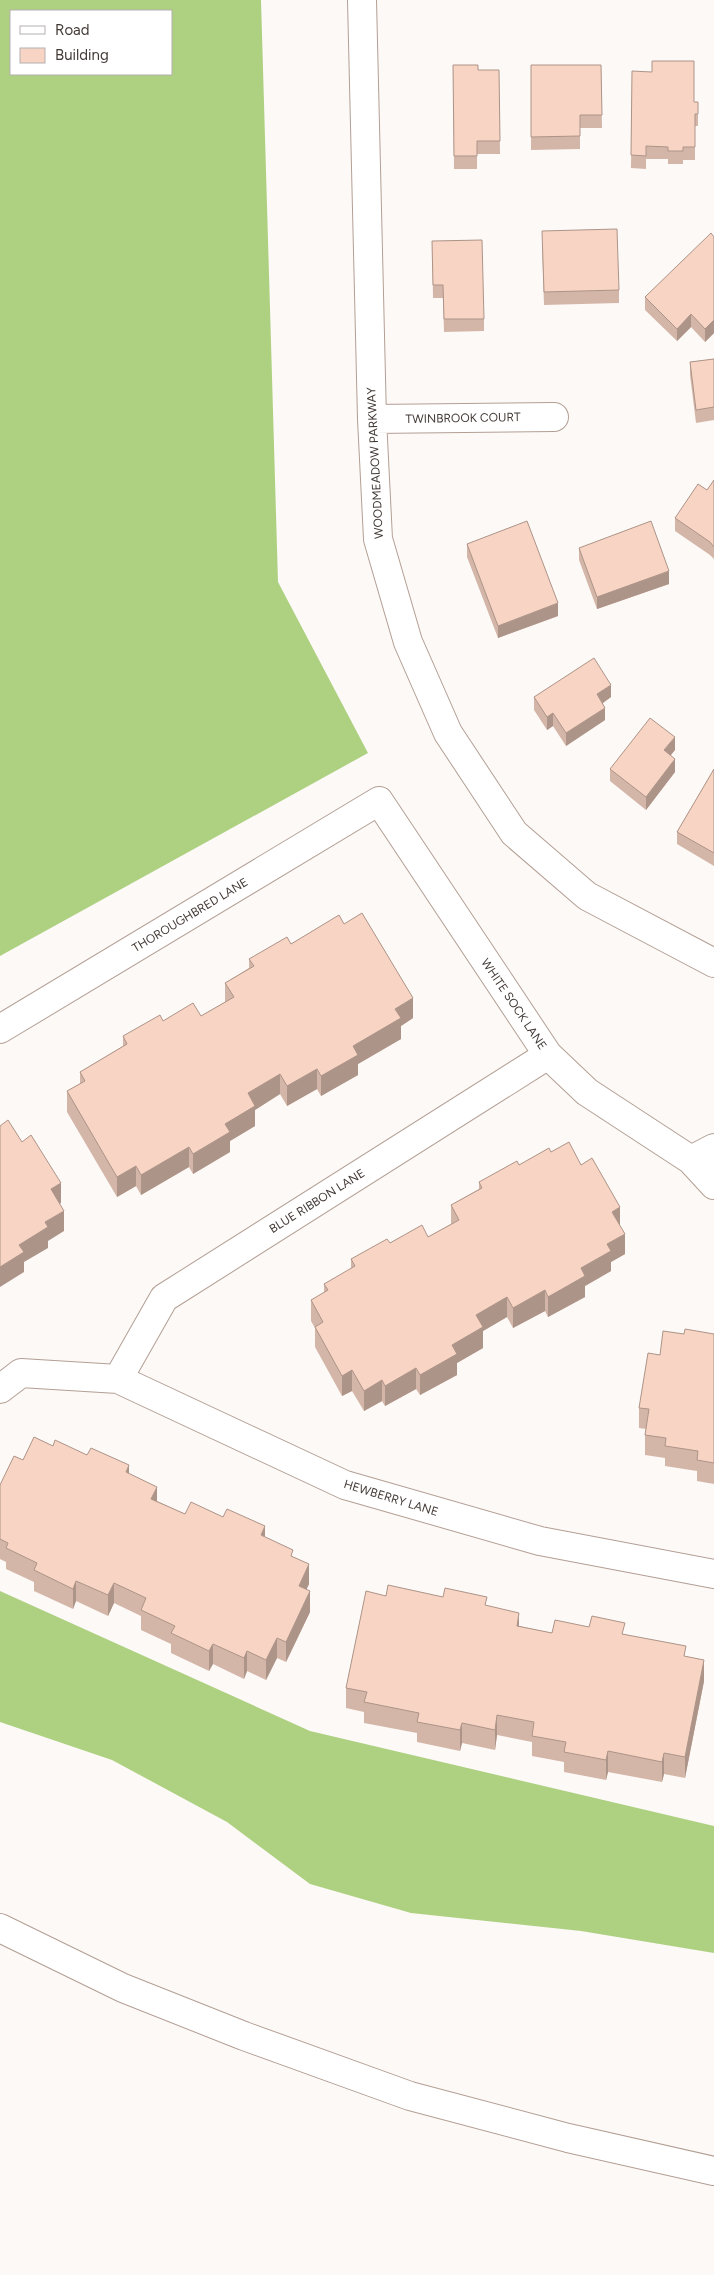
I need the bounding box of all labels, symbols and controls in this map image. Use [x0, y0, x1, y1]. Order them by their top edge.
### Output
legend [10, 10, 172, 75]
text: Road [55, 21, 90, 39]
text: Building [55, 46, 109, 64]
street label: WOODMEADOW PARKWAY [364, 386, 386, 539]
street label: TWINBROOK COURT [405, 410, 521, 426]
street label: THOROUGHBRED LANE [130, 875, 250, 955]
street label: WHITE SOCK LANE [478, 956, 550, 1052]
street label: BLUE RIBBON LANE [267, 1166, 367, 1236]
street label: HEWBERRY LANE [342, 1477, 440, 1519]

